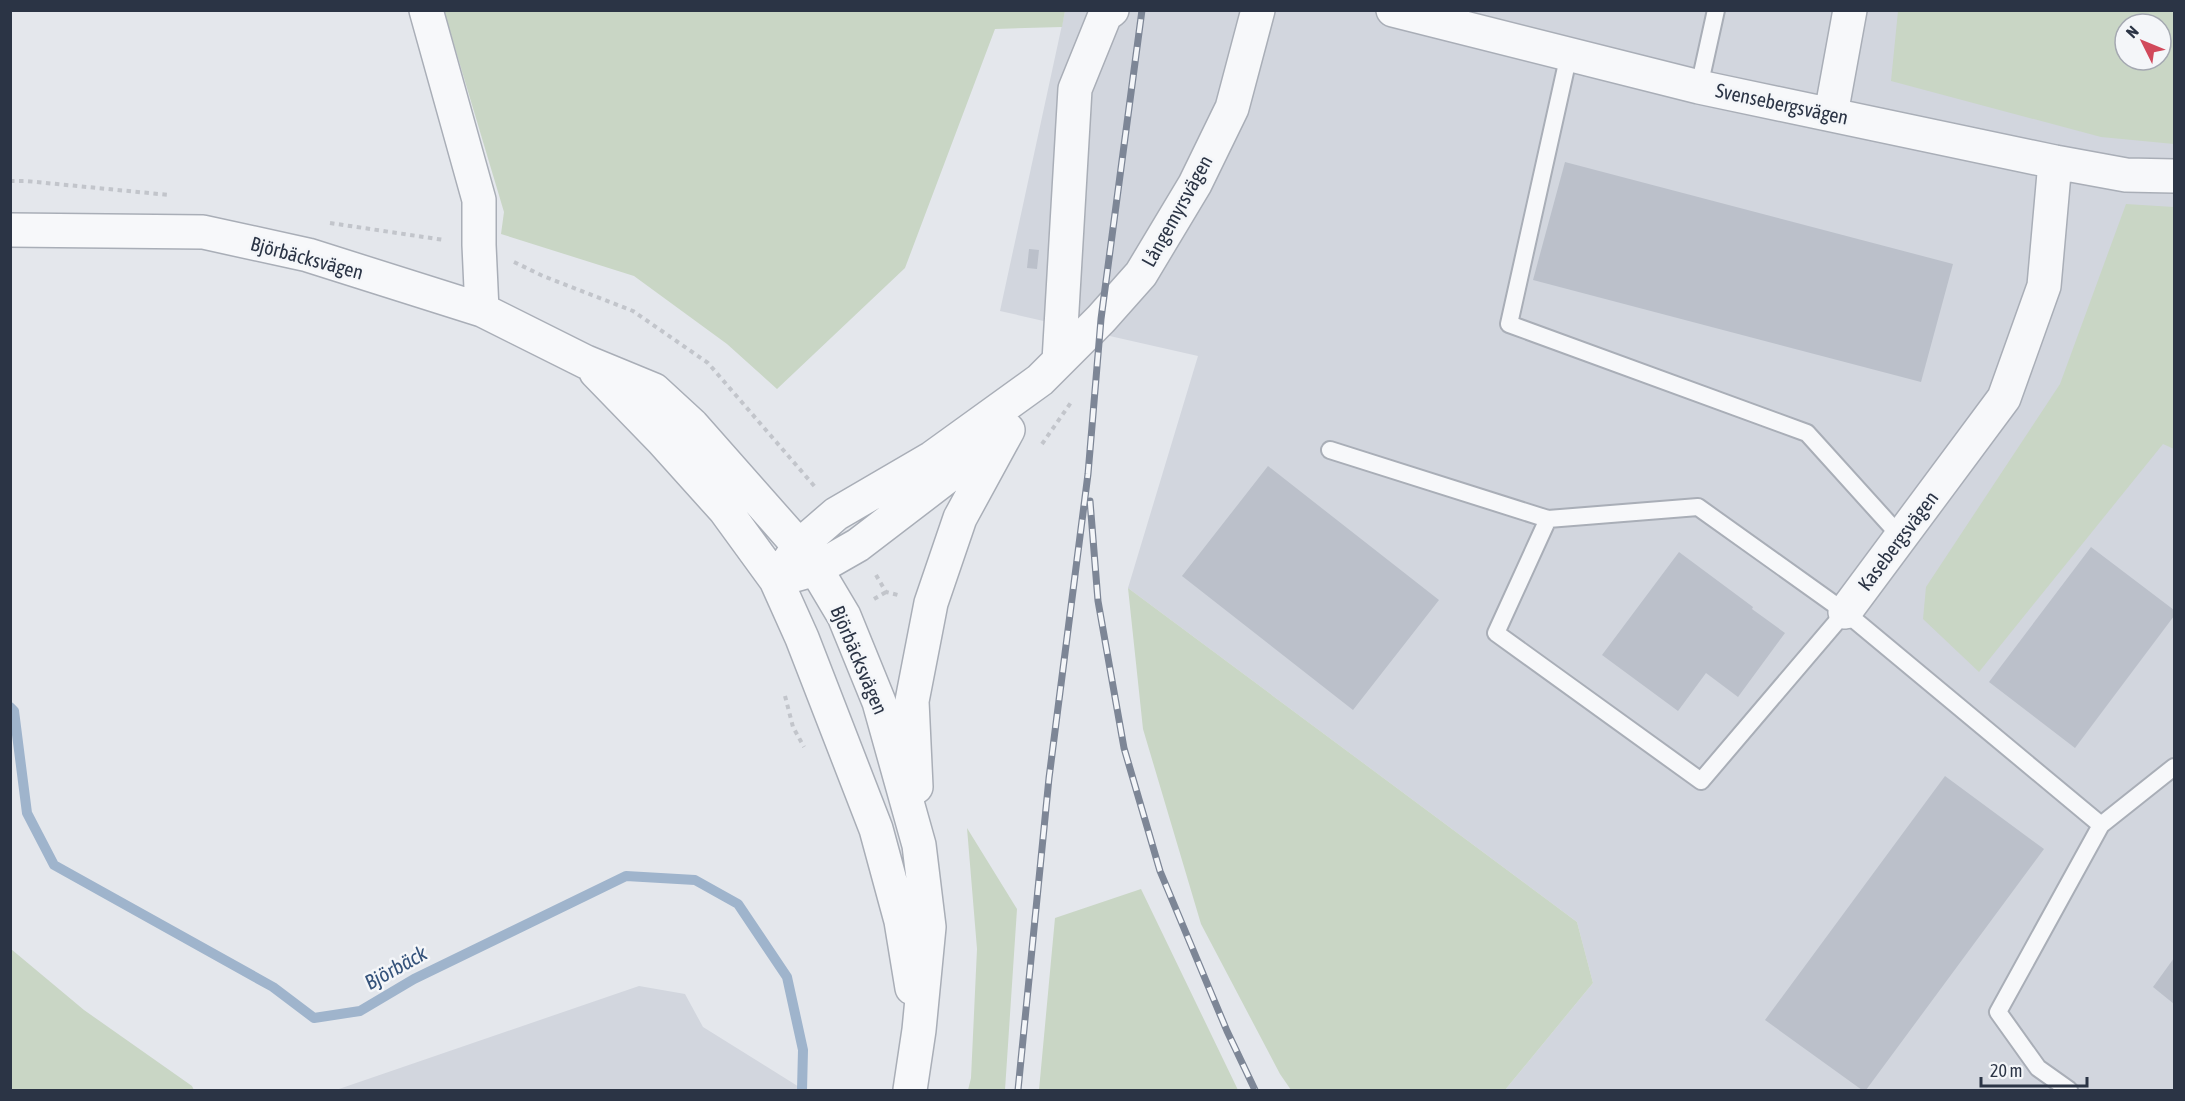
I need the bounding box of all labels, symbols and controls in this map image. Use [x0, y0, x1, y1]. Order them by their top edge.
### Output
north arrow [2113, 12, 2173, 72]
text: N [2122, 22, 2142, 41]
street label: Svensebergsvägen [1714, 78, 1851, 129]
street label: Långemyrsvägen [1136, 151, 1217, 271]
street label: Björbäcksvägen [248, 231, 366, 284]
street label: Kasebergsvägen [1853, 486, 1942, 595]
street label: Björbäcksvägen [826, 602, 893, 718]
water label: Björbäck [360, 940, 432, 994]
scale bar [1981, 1050, 2088, 1088]
text: 20 m [1990, 1060, 2022, 1081]

